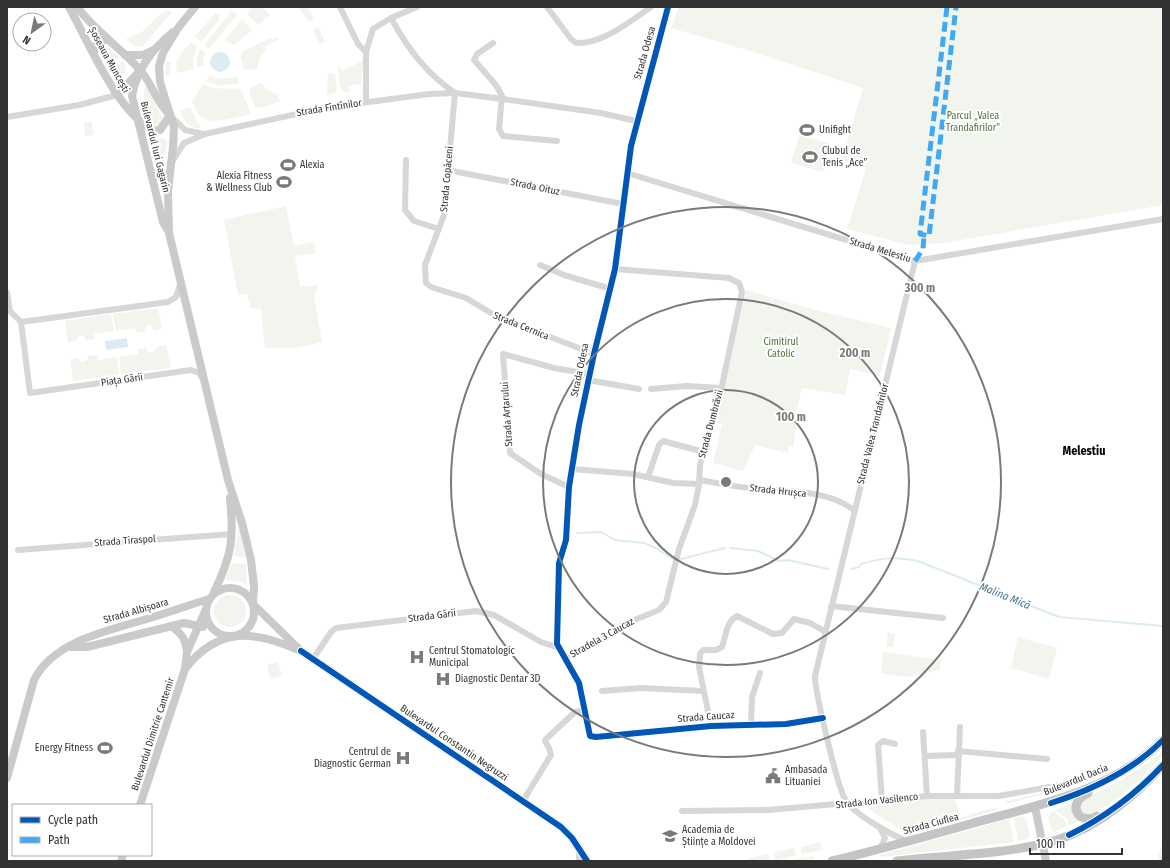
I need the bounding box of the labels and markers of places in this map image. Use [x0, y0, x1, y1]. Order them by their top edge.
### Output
sports icon: Unifight [798, 121, 816, 139]
place label: Unifight [819, 124, 852, 136]
place label: Clubul de Tenis „Ace” [822, 145, 868, 169]
sports icon: Clubul de Tenis „Ace” [801, 148, 819, 166]
sports icon: Alexia [279, 156, 297, 174]
place label: Alexia [300, 159, 325, 171]
place label: Alexia Fitness & Wellness Club [206, 170, 272, 194]
sports icon: Alexia Fitness & Wellness Club [275, 173, 293, 191]
centre of rings [719, 475, 733, 489]
place label: Centrul Stomatologic Municipal [429, 645, 515, 669]
hospital icon: Centrul Stomatologic Municipal [408, 648, 426, 666]
hospital icon: Diagnostic Dentar 3D [434, 670, 452, 688]
place label: Diagnostic Dentar 3D [455, 673, 541, 685]
sports icon: Energy Fitness [96, 739, 114, 757]
place label: Energy Fitness [35, 742, 93, 754]
place label: Centrul de Diagnostic German [314, 746, 391, 770]
hospital icon: Centrul de Diagnostic German [394, 749, 412, 767]
place label: Ambasada Lituaniei [785, 764, 827, 788]
public building icon: Ambasada Lituaniei [764, 767, 782, 785]
place label: Academia de Științe a Moldovei [682, 824, 756, 848]
school or university icon: Academia de Științe a Moldovei [661, 827, 679, 845]

